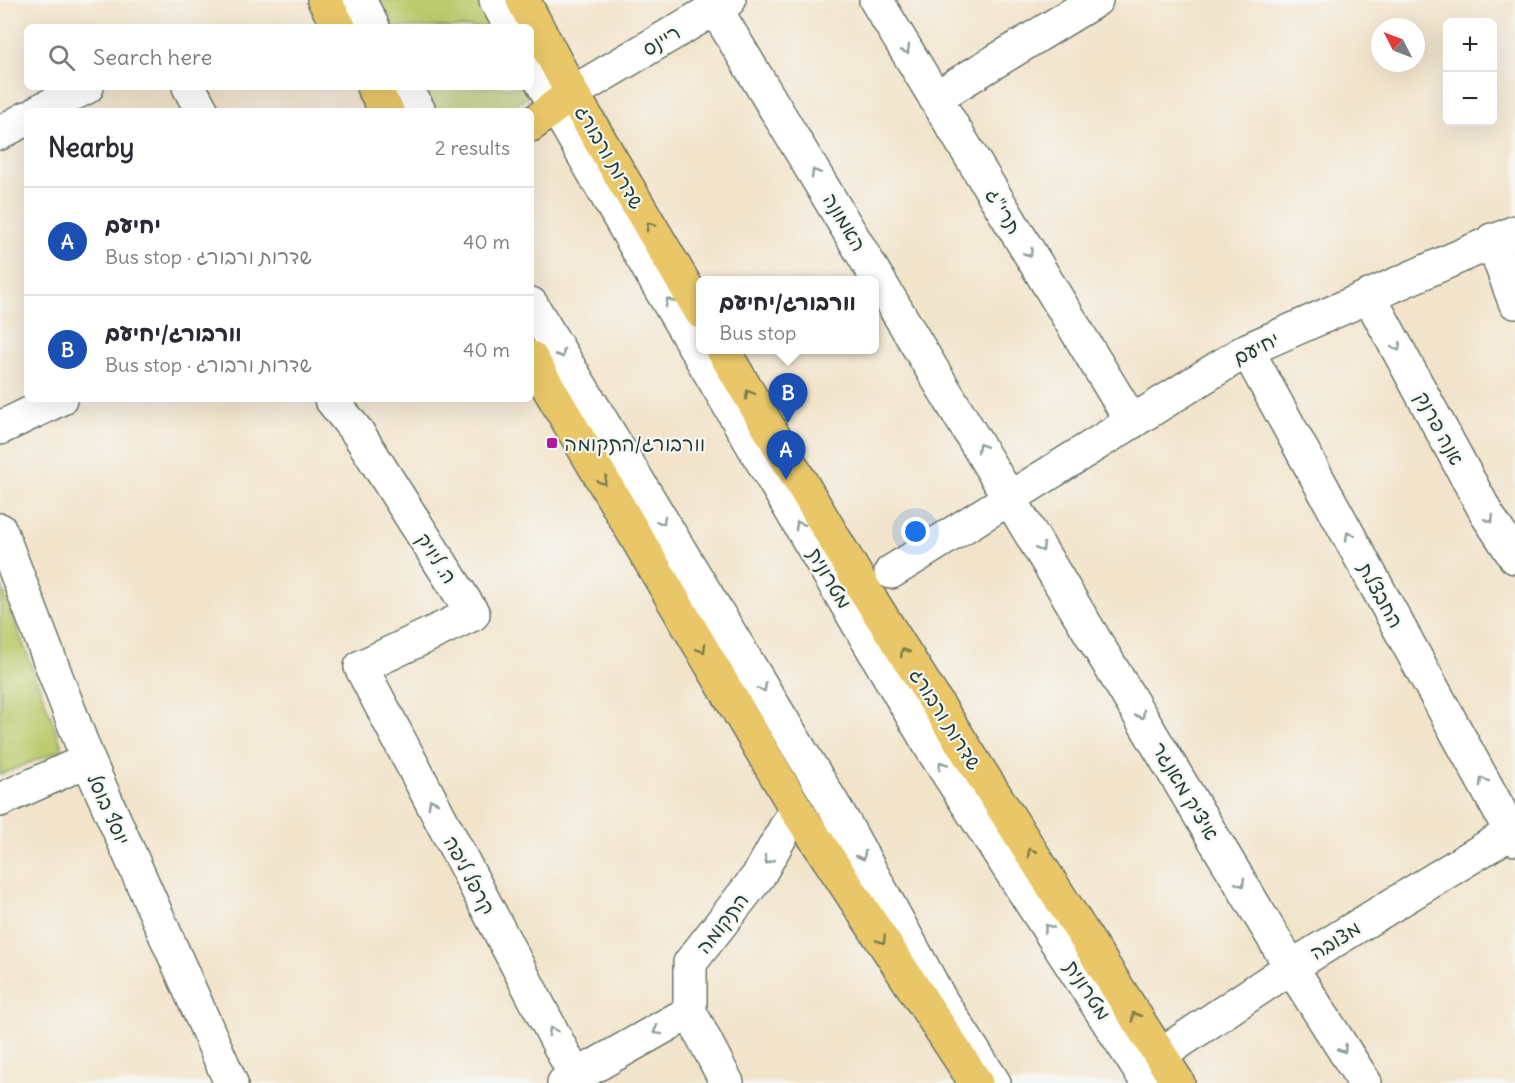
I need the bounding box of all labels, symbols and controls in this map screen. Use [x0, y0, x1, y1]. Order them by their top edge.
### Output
north arrow [1371, 18, 1425, 72]
map controls [1443, 18, 1497, 126]
button: + [1443, 18, 1497, 72]
street label: ריינס [637, 19, 685, 61]
search box [24, 24, 534, 90]
icon: search [45, 41, 78, 74]
text: Search here [93, 43, 212, 71]
one-way arrow [899, 44, 910, 54]
button: − [1443, 72, 1497, 126]
street label: שדרות ורבורג [570, 101, 650, 213]
text: Nearby [48, 131, 134, 164]
text: 2 results [435, 135, 510, 160]
one-way arrow [811, 169, 822, 179]
street label: תרי"ג [981, 183, 1027, 239]
street label: האמונה [818, 188, 872, 256]
text: יחיעם [105, 211, 161, 239]
one-way arrow [646, 222, 657, 232]
text: A [61, 229, 74, 254]
text: 40 m [463, 229, 510, 254]
text: Bus stop · שדרות ורבורג [105, 244, 312, 269]
one-way arrow [1022, 247, 1033, 257]
popup [696, 276, 879, 354]
text: וורבורג/יחיעם [719, 288, 856, 316]
one-way arrow [664, 298, 676, 308]
text: וורבורג/יחיעם [105, 319, 242, 347]
text: Bus stop [719, 320, 796, 345]
street label: יחיעם [1229, 326, 1283, 370]
text: B [61, 337, 74, 362]
text: 40 m [463, 337, 510, 362]
one-way arrow [1390, 341, 1401, 351]
one-way arrow [554, 348, 566, 358]
text: Bus stop · שדרות ורבורג [105, 352, 312, 377]
pin: B [768, 374, 808, 423]
street label: אנה פרנק [1410, 387, 1470, 469]
one-way arrow [745, 390, 757, 400]
pin: A [766, 430, 806, 480]
place label: וורבורג/התקומה [564, 431, 705, 457]
marker: וורבורג/התקומה [545, 436, 559, 450]
one-way arrow [977, 443, 989, 453]
one-way arrow [596, 475, 608, 485]
one-way arrow [1482, 513, 1494, 523]
one-way arrow [654, 515, 666, 525]
your location [901, 517, 930, 546]
one-way arrow [795, 521, 806, 531]
street label: ה. ליויק [410, 528, 463, 589]
one-way arrow [1345, 532, 1356, 543]
one-way arrow [1034, 542, 1046, 552]
street label: מטרונית [803, 543, 857, 613]
street label: החבצלת [1352, 557, 1409, 632]
one-way arrow [695, 643, 706, 653]
one-way arrow [900, 647, 911, 658]
street label: שדרות ורבורג [905, 663, 987, 775]
one-way arrow [755, 682, 767, 692]
one-way arrow [1134, 709, 1145, 719]
street label: איציק מאנגר [1146, 737, 1225, 845]
one-way arrow [938, 760, 949, 771]
street label: יוסף בוסל [82, 769, 136, 849]
one-way arrow [1479, 777, 1490, 787]
one-way arrow [428, 798, 439, 809]
street label: קרפל ליפה [438, 831, 501, 919]
one-way arrow [1026, 848, 1038, 858]
one-way arrow [855, 849, 866, 860]
one-way arrow [764, 854, 775, 864]
one-way arrow [1234, 877, 1245, 887]
street label: התקומה [690, 888, 754, 959]
street label: מצובה [1305, 915, 1365, 965]
one-way arrow [1044, 924, 1055, 935]
one-way arrow [875, 933, 886, 944]
street label: מטרונית [1059, 955, 1117, 1025]
one-way arrow [1131, 1012, 1142, 1023]
one-way arrow [653, 1024, 663, 1035]
one-way arrow [548, 1027, 559, 1038]
one-way arrow [1336, 1042, 1347, 1053]

